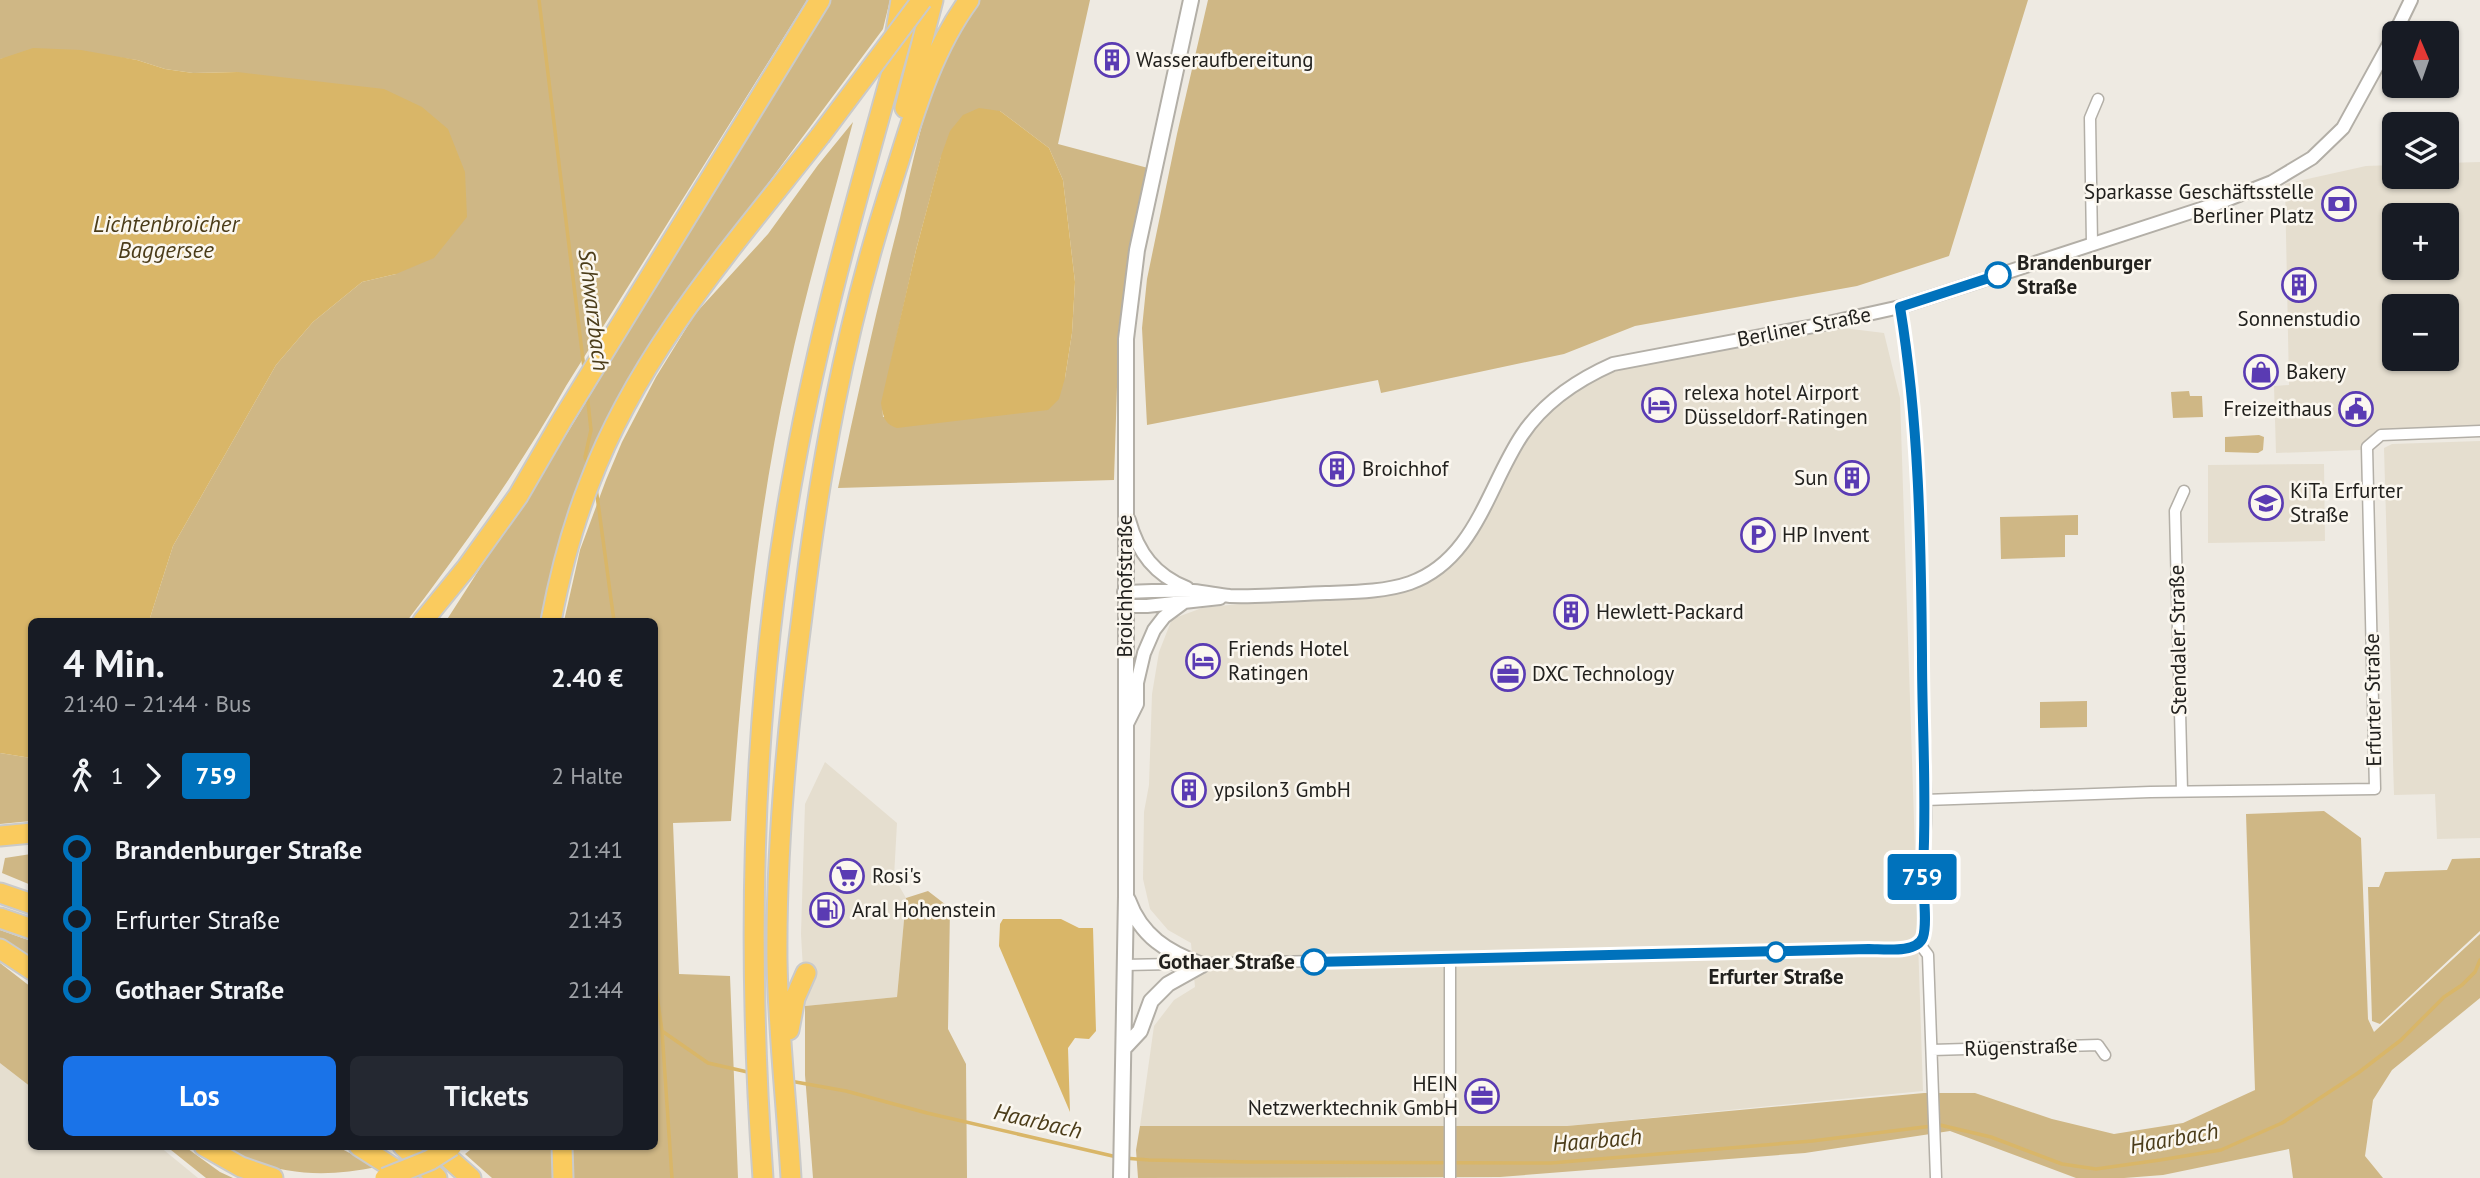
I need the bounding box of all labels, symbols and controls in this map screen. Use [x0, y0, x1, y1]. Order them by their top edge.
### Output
north arrow [2382, 21, 2459, 98]
map controls [2382, 21, 2459, 371]
building icon: Wasseraufbereitung [1093, 41, 1131, 79]
place label: Wasseraufbereitung [1136, 46, 1314, 73]
button: layers [2382, 112, 2459, 189]
place label: Sparkasse Geschäftsstelle Berliner Platz [2084, 178, 2314, 229]
bank icon: Sparkasse Geschäftsstelle Berliner Platz [2320, 185, 2358, 223]
button: + [2382, 203, 2459, 280]
water label: Lichtenbroicher Baggersee [93, 209, 240, 264]
water label: Schwarzbach [573, 247, 616, 373]
place label: Brandenburger Straße [2017, 249, 2152, 300]
marker: Brandenburger Straße [1985, 262, 2011, 288]
building icon: Sonnenstudio [2280, 266, 2318, 304]
button: − [2382, 294, 2459, 371]
street label: Berliner Straße [1735, 300, 1873, 353]
place label: Sonnenstudio [2238, 305, 2361, 332]
shop icon: Bakery [2242, 353, 2280, 391]
place label: Bakery [2286, 358, 2346, 385]
place label: relexa hotel Airport Düsseldorf-Ratingen [1684, 379, 1868, 430]
hotel icon: relexa hotel Airport Düsseldorf-Ratingen [1640, 386, 1678, 424]
public building icon: Freizeithaus [2337, 390, 2375, 428]
place label: Freizeithaus [2223, 395, 2332, 422]
building icon: Broichhof [1318, 450, 1356, 488]
place label: Broichhof [1362, 455, 1450, 482]
building icon: Sun [1833, 459, 1871, 497]
place label: Sun [1794, 464, 1828, 491]
place label: KiTa Erfurter Straße [2290, 477, 2403, 528]
school or university icon: KiTa Erfurter Straße [2247, 484, 2285, 522]
street label: Broichhofstraße [1111, 514, 1138, 658]
parking icon: HP Invent [1739, 516, 1777, 554]
place label: HP Invent [1782, 521, 1869, 548]
street label: Stendaler Straße [2163, 565, 2192, 715]
building icon: Hewlett-Packard [1552, 593, 1590, 631]
place label: Hewlett-Packard [1596, 598, 1744, 625]
street label: Erfurter Straße [2358, 633, 2387, 767]
place label: Friends Hotel Ratingen [1228, 635, 1349, 686]
text: 4 Min. [63, 638, 165, 687]
hotel icon: Friends Hotel Ratingen [1184, 642, 1222, 680]
office icon: DXC Technology [1489, 655, 1527, 693]
place label: DXC Technology [1532, 660, 1675, 687]
text: 2.40 € [551, 661, 623, 694]
text: 21:40 – 21:44 · Bus [63, 689, 251, 718]
icon: walk [63, 757, 101, 795]
icon: forward [134, 757, 172, 795]
text: 759 [196, 760, 236, 791]
text: 1 [111, 761, 124, 790]
text: 2 Halte [552, 761, 623, 790]
building icon: ypsilon3 GmbH [1170, 771, 1208, 809]
place label: ypsilon3 GmbH [1214, 776, 1351, 803]
text: Brandenburger Straße [115, 833, 362, 866]
text: 21:41 [568, 835, 623, 864]
line badge: 759 [1882, 854, 1962, 900]
supermarket icon: Rosi's [828, 857, 866, 895]
text: 759 [1902, 861, 1942, 892]
place label: Rosi's [872, 862, 921, 889]
fuel station icon: Aral Hohenstein [808, 891, 846, 929]
place label: Aral Hohenstein [852, 896, 996, 923]
text: Erfurter Straße [115, 903, 280, 936]
text: 21:43 [568, 905, 623, 934]
marker: Erfurter Straße [1766, 942, 1786, 962]
place label: Gothaer Straße [1158, 948, 1295, 975]
marker: Gothaer Straße [1301, 949, 1327, 975]
place label: Erfurter Straße [1708, 963, 1844, 990]
text: Gothaer Straße [115, 973, 284, 1006]
text: 21:44 [568, 975, 623, 1004]
street label: Rügenstraße [1964, 1031, 2078, 1062]
button: Los [63, 1056, 336, 1136]
button: Tickets [350, 1056, 623, 1136]
place label: HEIN Netzwerktechnik GmbH [1248, 1070, 1458, 1121]
office icon: HEIN Netzwerktechnik GmbH [1463, 1077, 1501, 1115]
water label: Haarbach [991, 1096, 1085, 1145]
water label: Haarbach [2127, 1115, 2221, 1160]
water label: Haarbach [1551, 1121, 1643, 1158]

